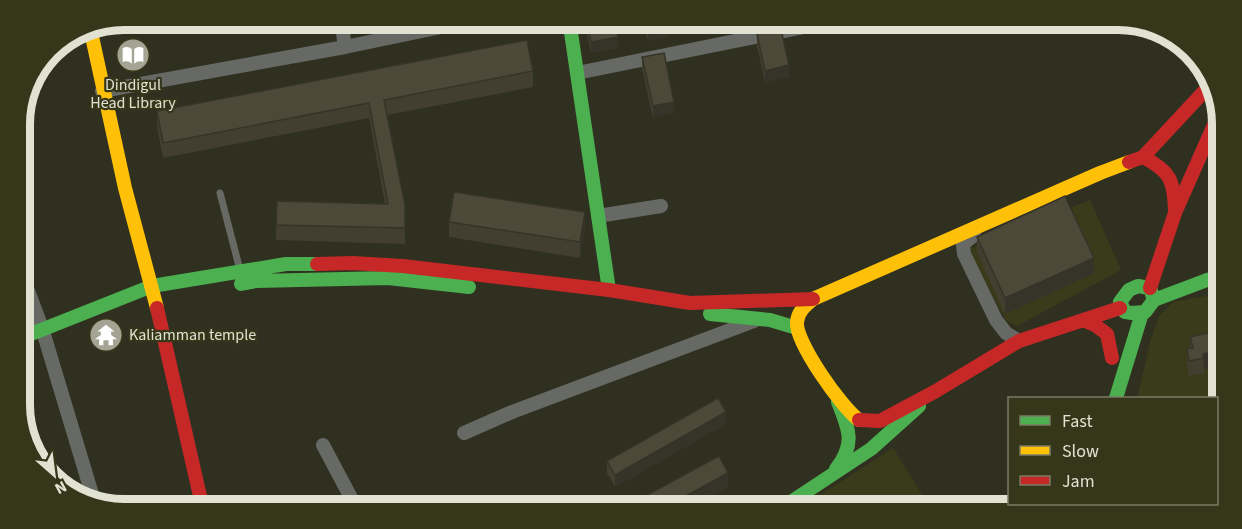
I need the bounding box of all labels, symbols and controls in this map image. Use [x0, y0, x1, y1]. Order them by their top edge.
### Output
library icon: Dindigul Head Library [115, 37, 151, 73]
place label: Dindigul Head Library [90, 74, 176, 114]
temple icon: Kaliamman temple [88, 317, 124, 353]
place label: Kaliamman temple [129, 324, 256, 346]
legend [1008, 397, 1218, 505]
text: Fast [1062, 409, 1093, 434]
text: Slow [1062, 439, 1099, 464]
north arrow [24, 445, 84, 505]
text: Jam [1062, 469, 1095, 494]
text: N [51, 475, 70, 500]

